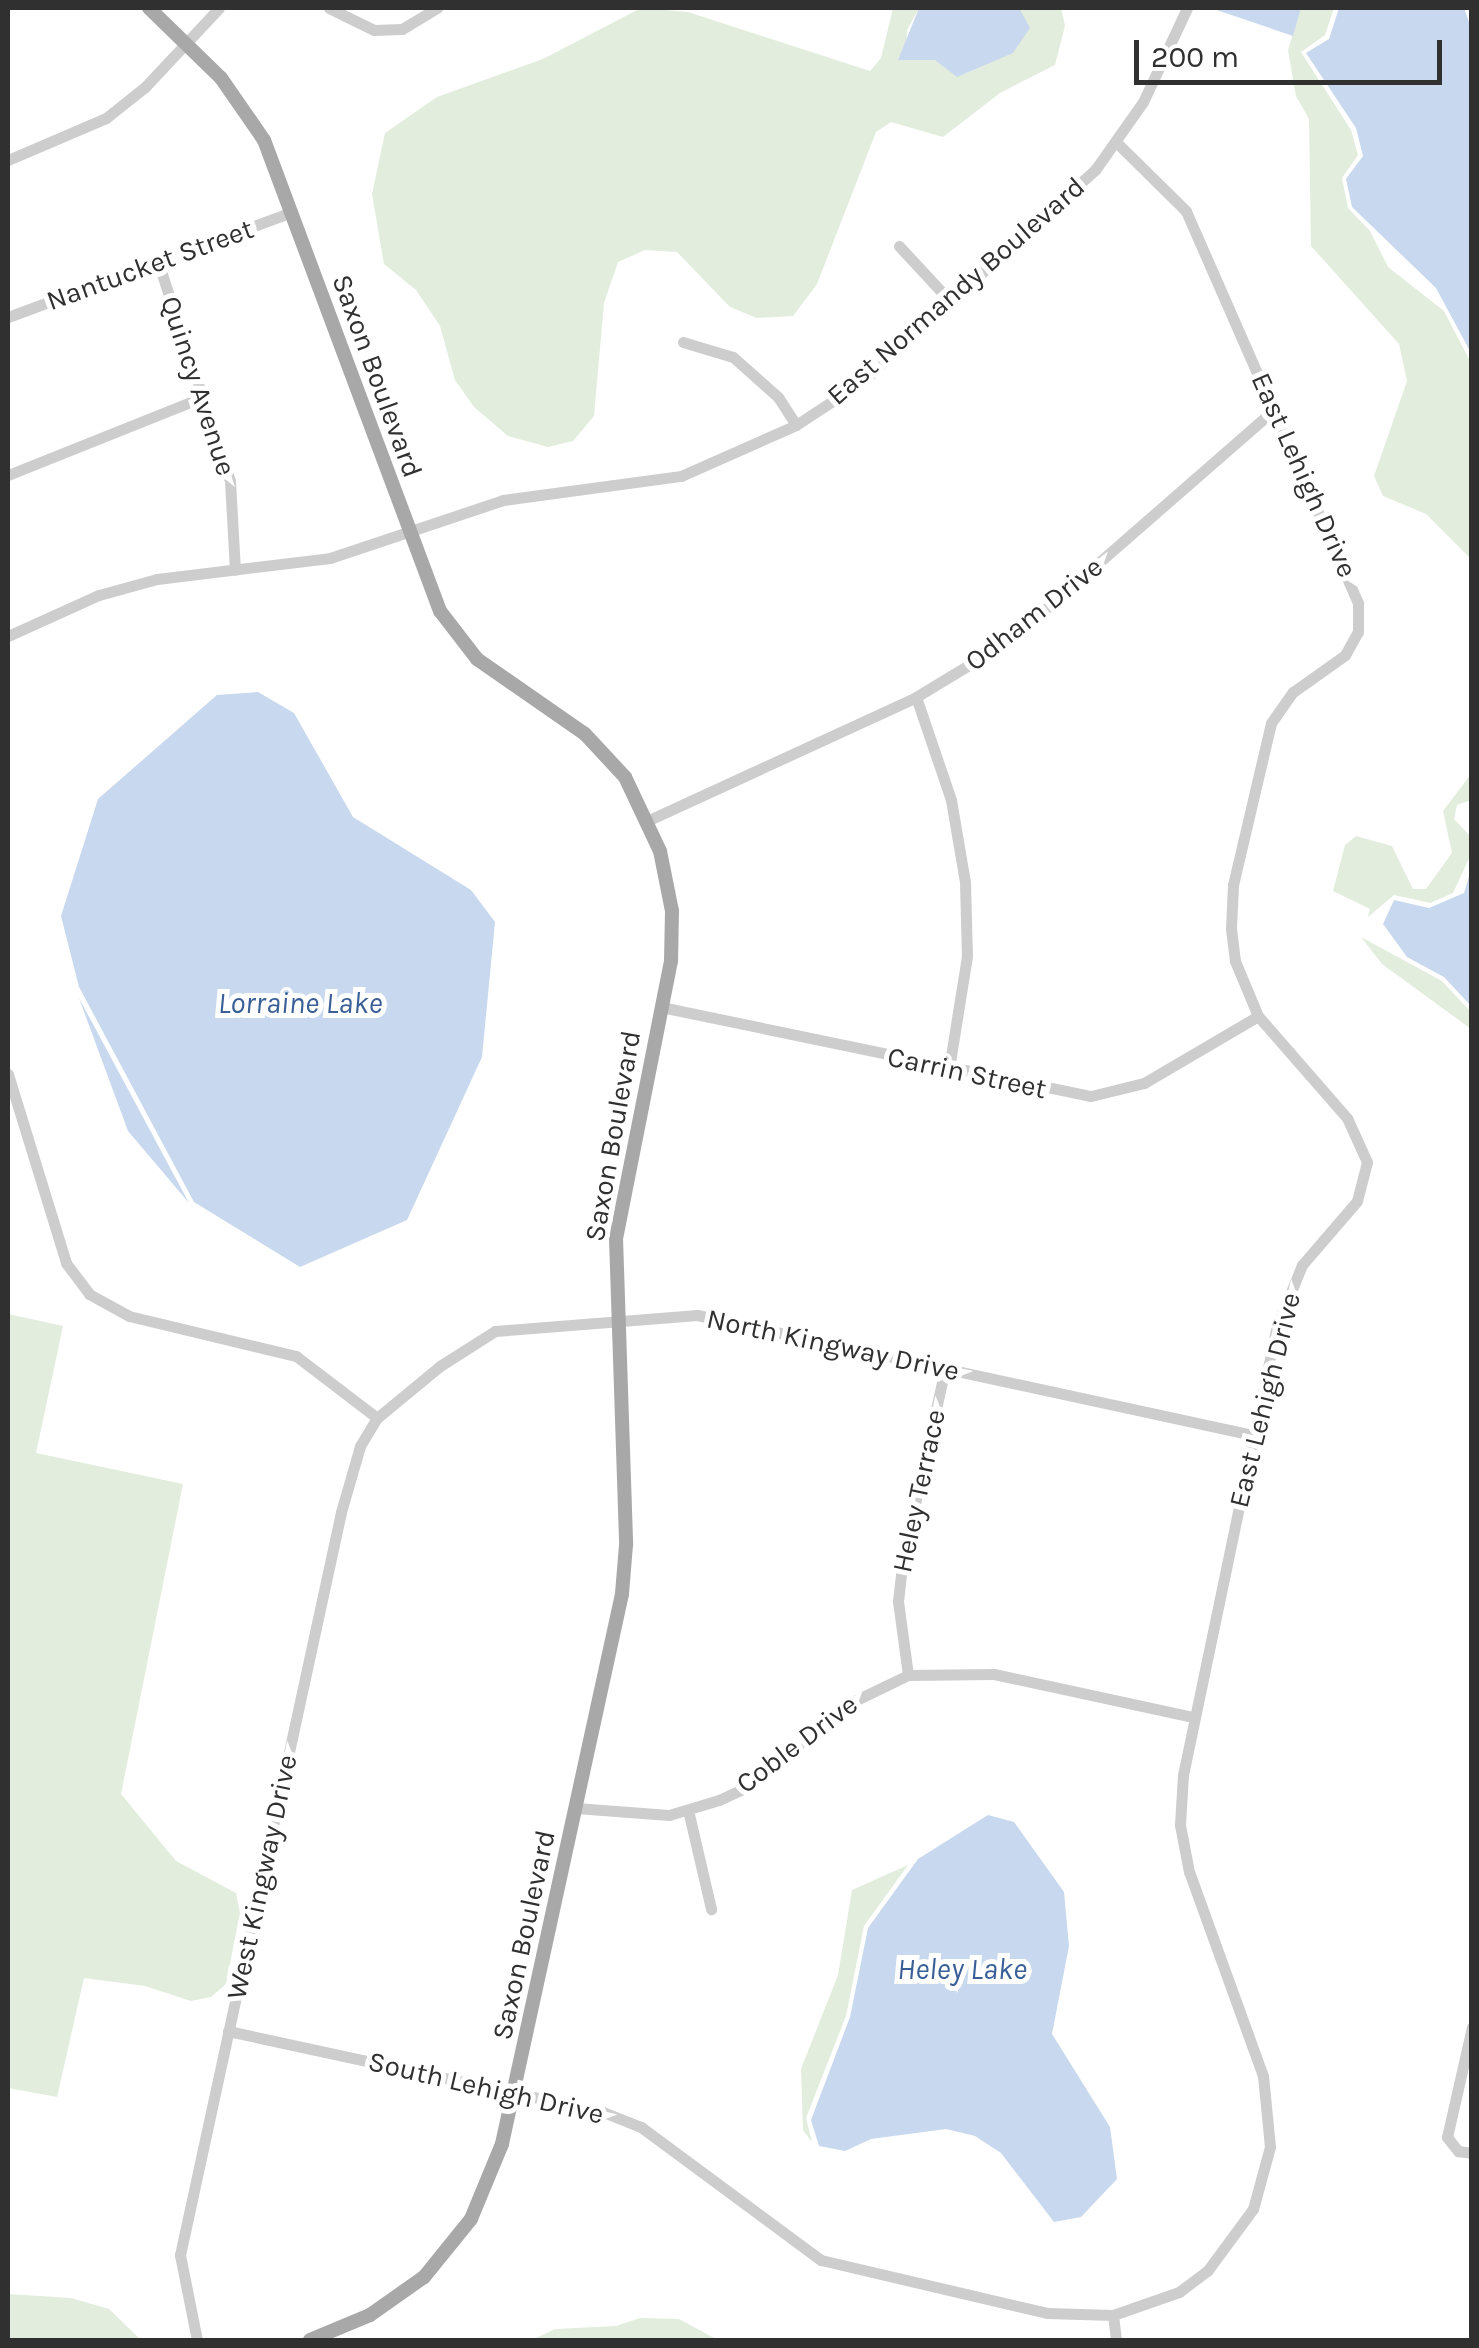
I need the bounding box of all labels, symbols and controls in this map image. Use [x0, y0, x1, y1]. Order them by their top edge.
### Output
scale bar [1139, 20, 1446, 82]
text: 200 m [1151, 39, 1239, 75]
street label: East Normandy Boulevard [820, 170, 1092, 412]
street label: Nantucket Street [42, 212, 258, 318]
street label: Saxon Boulevard [325, 270, 429, 482]
street label: Quincy Avenue [153, 292, 243, 480]
street label: East Lehigh Drive [1244, 367, 1364, 583]
street label: Odham Drive [959, 550, 1109, 678]
water label: Lorraine Lake [218, 985, 382, 1021]
street label: Saxon Boulevard [578, 1028, 648, 1244]
street label: Carrin Street [884, 1040, 1050, 1106]
street label: East Lehigh Drive [1222, 1289, 1308, 1511]
street label: North Kingway Drive [704, 1302, 962, 1388]
street label: Heley Terrace [885, 1406, 953, 1576]
street label: Coble Drive [730, 1687, 864, 1801]
street label: West Kingway Drive [220, 1752, 304, 2002]
street label: Saxon Boulevard [485, 1827, 563, 2043]
water label: Heley Lake [897, 1951, 1027, 1987]
street label: South Lehigh Drive [365, 2045, 607, 2131]

